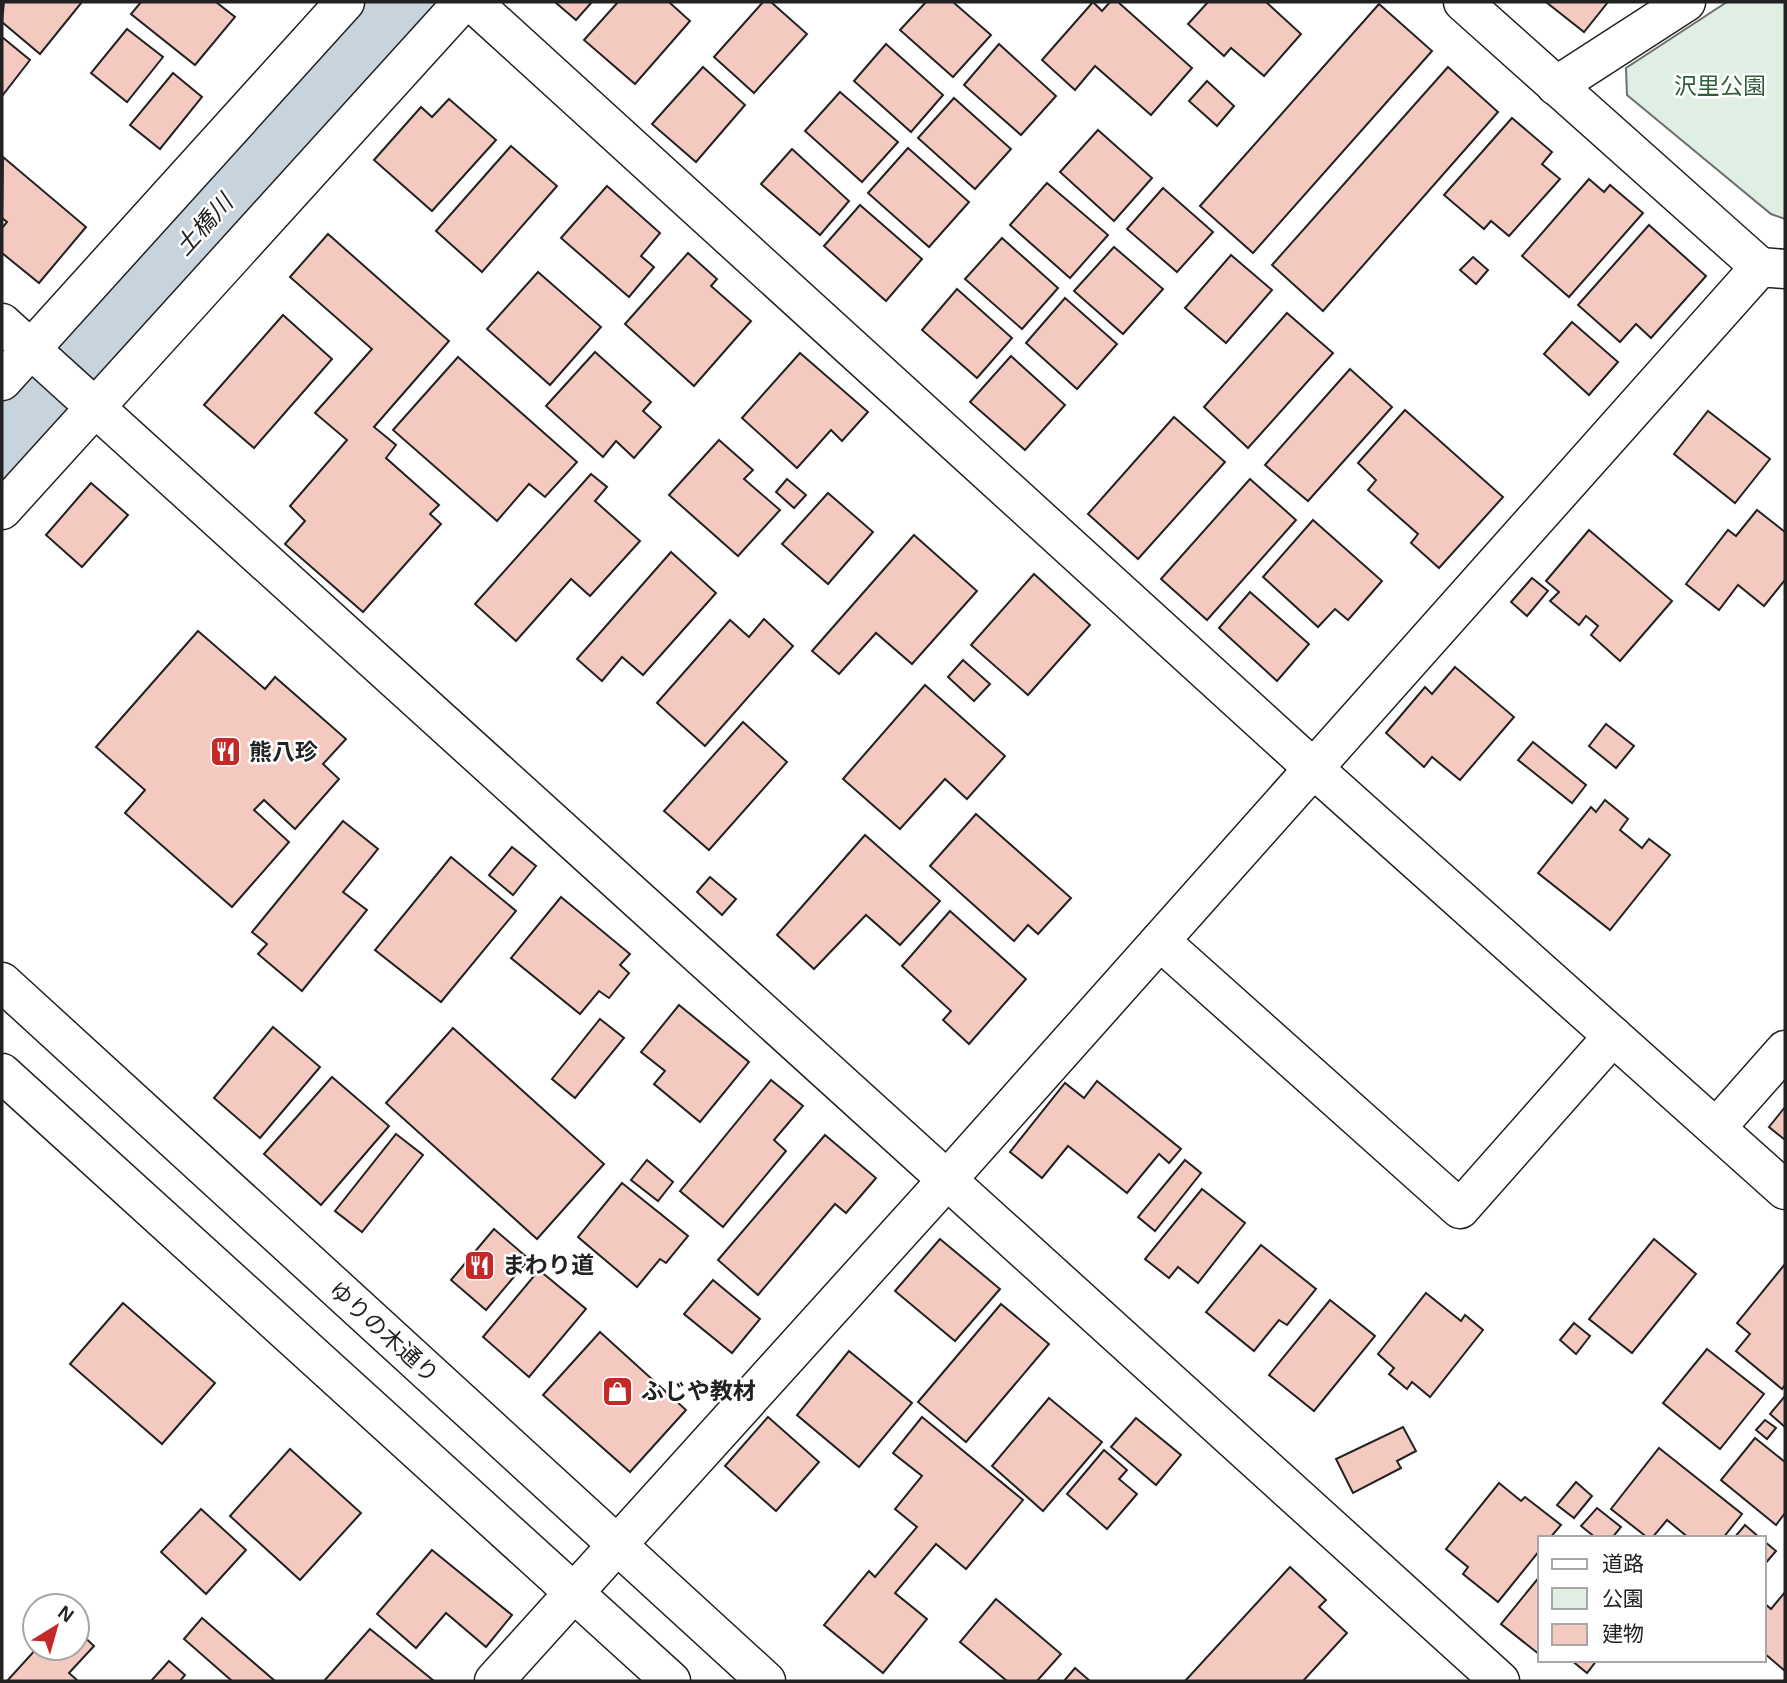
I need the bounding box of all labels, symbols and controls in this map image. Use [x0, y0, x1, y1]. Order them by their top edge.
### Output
park label: 沢里公園 [1674, 73, 1766, 99]
water label: 土橋川 [170, 187, 240, 260]
restaurant icon: 熊八珍 [209, 735, 243, 769]
place label: 熊八珍 [249, 739, 318, 765]
restaurant icon: まわり道 [462, 1248, 496, 1282]
place label: まわり道 [502, 1252, 594, 1278]
street label: ゆりの木通り [324, 1276, 444, 1388]
shop icon: ふじや教材 [601, 1374, 635, 1408]
place label: ふじや教材 [641, 1378, 756, 1404]
legend [1538, 1536, 1766, 1662]
text: 道路 [1602, 1552, 1644, 1575]
text: 公園 [1602, 1587, 1644, 1610]
north arrow [21, 1592, 91, 1662]
text: N [54, 1601, 78, 1626]
text: 建物 [1602, 1622, 1644, 1645]

